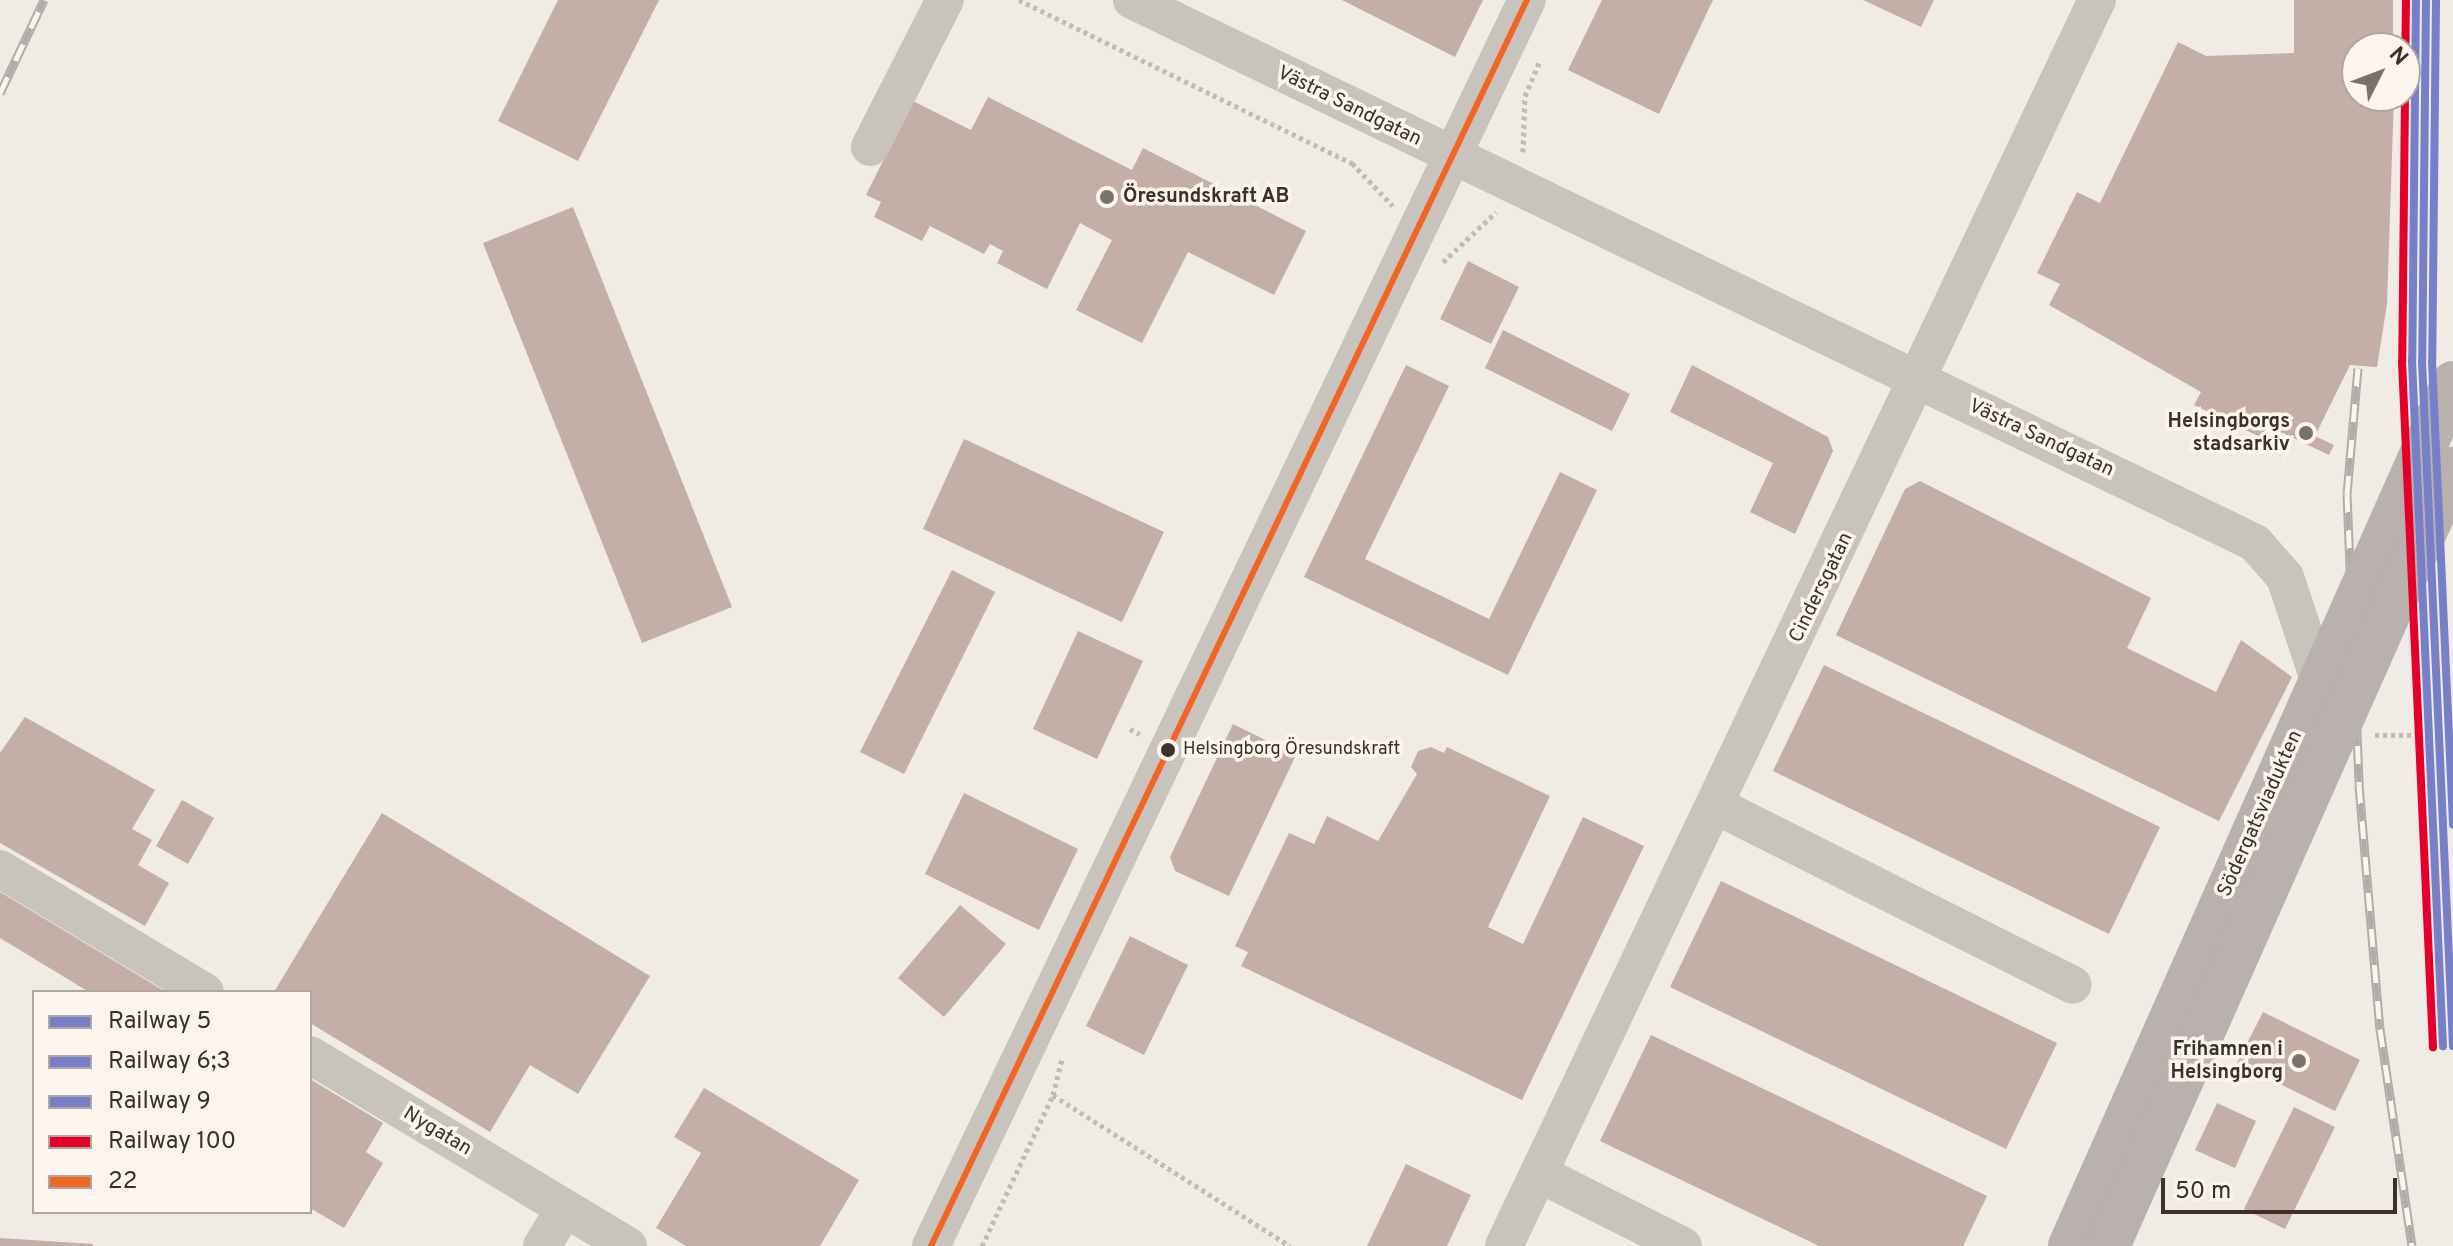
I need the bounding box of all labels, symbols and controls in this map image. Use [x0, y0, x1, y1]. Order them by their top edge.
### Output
north arrow [2341, 32, 2421, 112]
text: N [2382, 42, 2413, 72]
street label: Västra Sandgatan [1273, 62, 1425, 152]
place label: Öresundskraft AB [1123, 185, 1290, 209]
marker: Öresundskraft AB [1098, 188, 1116, 206]
street label: Västra Sandgatan [1965, 395, 2117, 483]
place label: Helsingborgs stadsarkiv [2168, 410, 2290, 457]
marker: Helsingborgs stadsarkiv [2297, 424, 2315, 442]
street label: Cindersgatan [1785, 529, 1859, 647]
street label: Södergatsviadukten [2214, 727, 2308, 901]
place label: Helsingborg Öresundskraft [1183, 739, 1400, 761]
marker: Helsingborg Öresundskraft [1160, 742, 1176, 758]
legend [32, 990, 312, 1214]
text: Railway 5 [108, 1007, 211, 1037]
place label: Frihamnen i Helsingborg [2170, 1038, 2283, 1085]
text: Railway 6;3 [108, 1047, 231, 1077]
marker: Frihamnen i Helsingborg [2290, 1052, 2308, 1070]
text: Railway 9 [108, 1087, 211, 1117]
street label: Nygatan [398, 1102, 476, 1162]
text: Railway 100 [108, 1127, 236, 1157]
scale bar [2165, 1162, 2401, 1212]
text: 22 [108, 1167, 137, 1197]
text: 50 m [2175, 1177, 2231, 1207]

